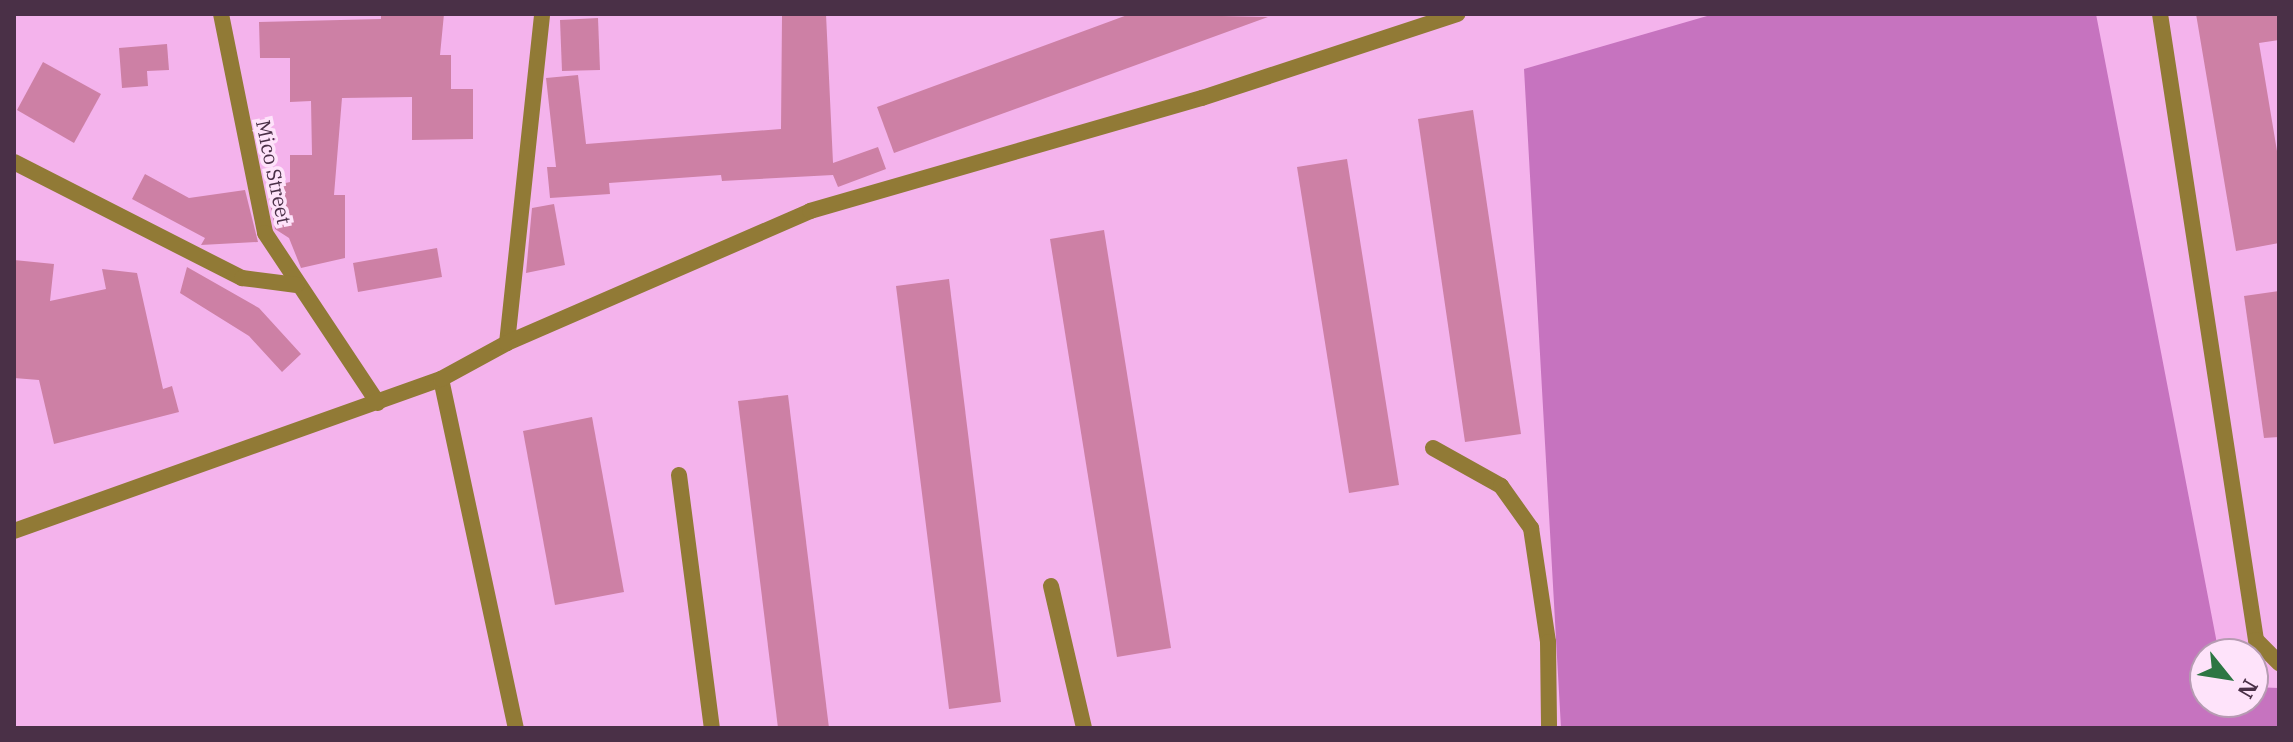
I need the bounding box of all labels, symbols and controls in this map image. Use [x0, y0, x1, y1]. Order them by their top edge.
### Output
street label: Mico Street [251, 118, 297, 226]
north arrow [2189, 638, 2269, 718]
text: N [2232, 674, 2265, 704]

